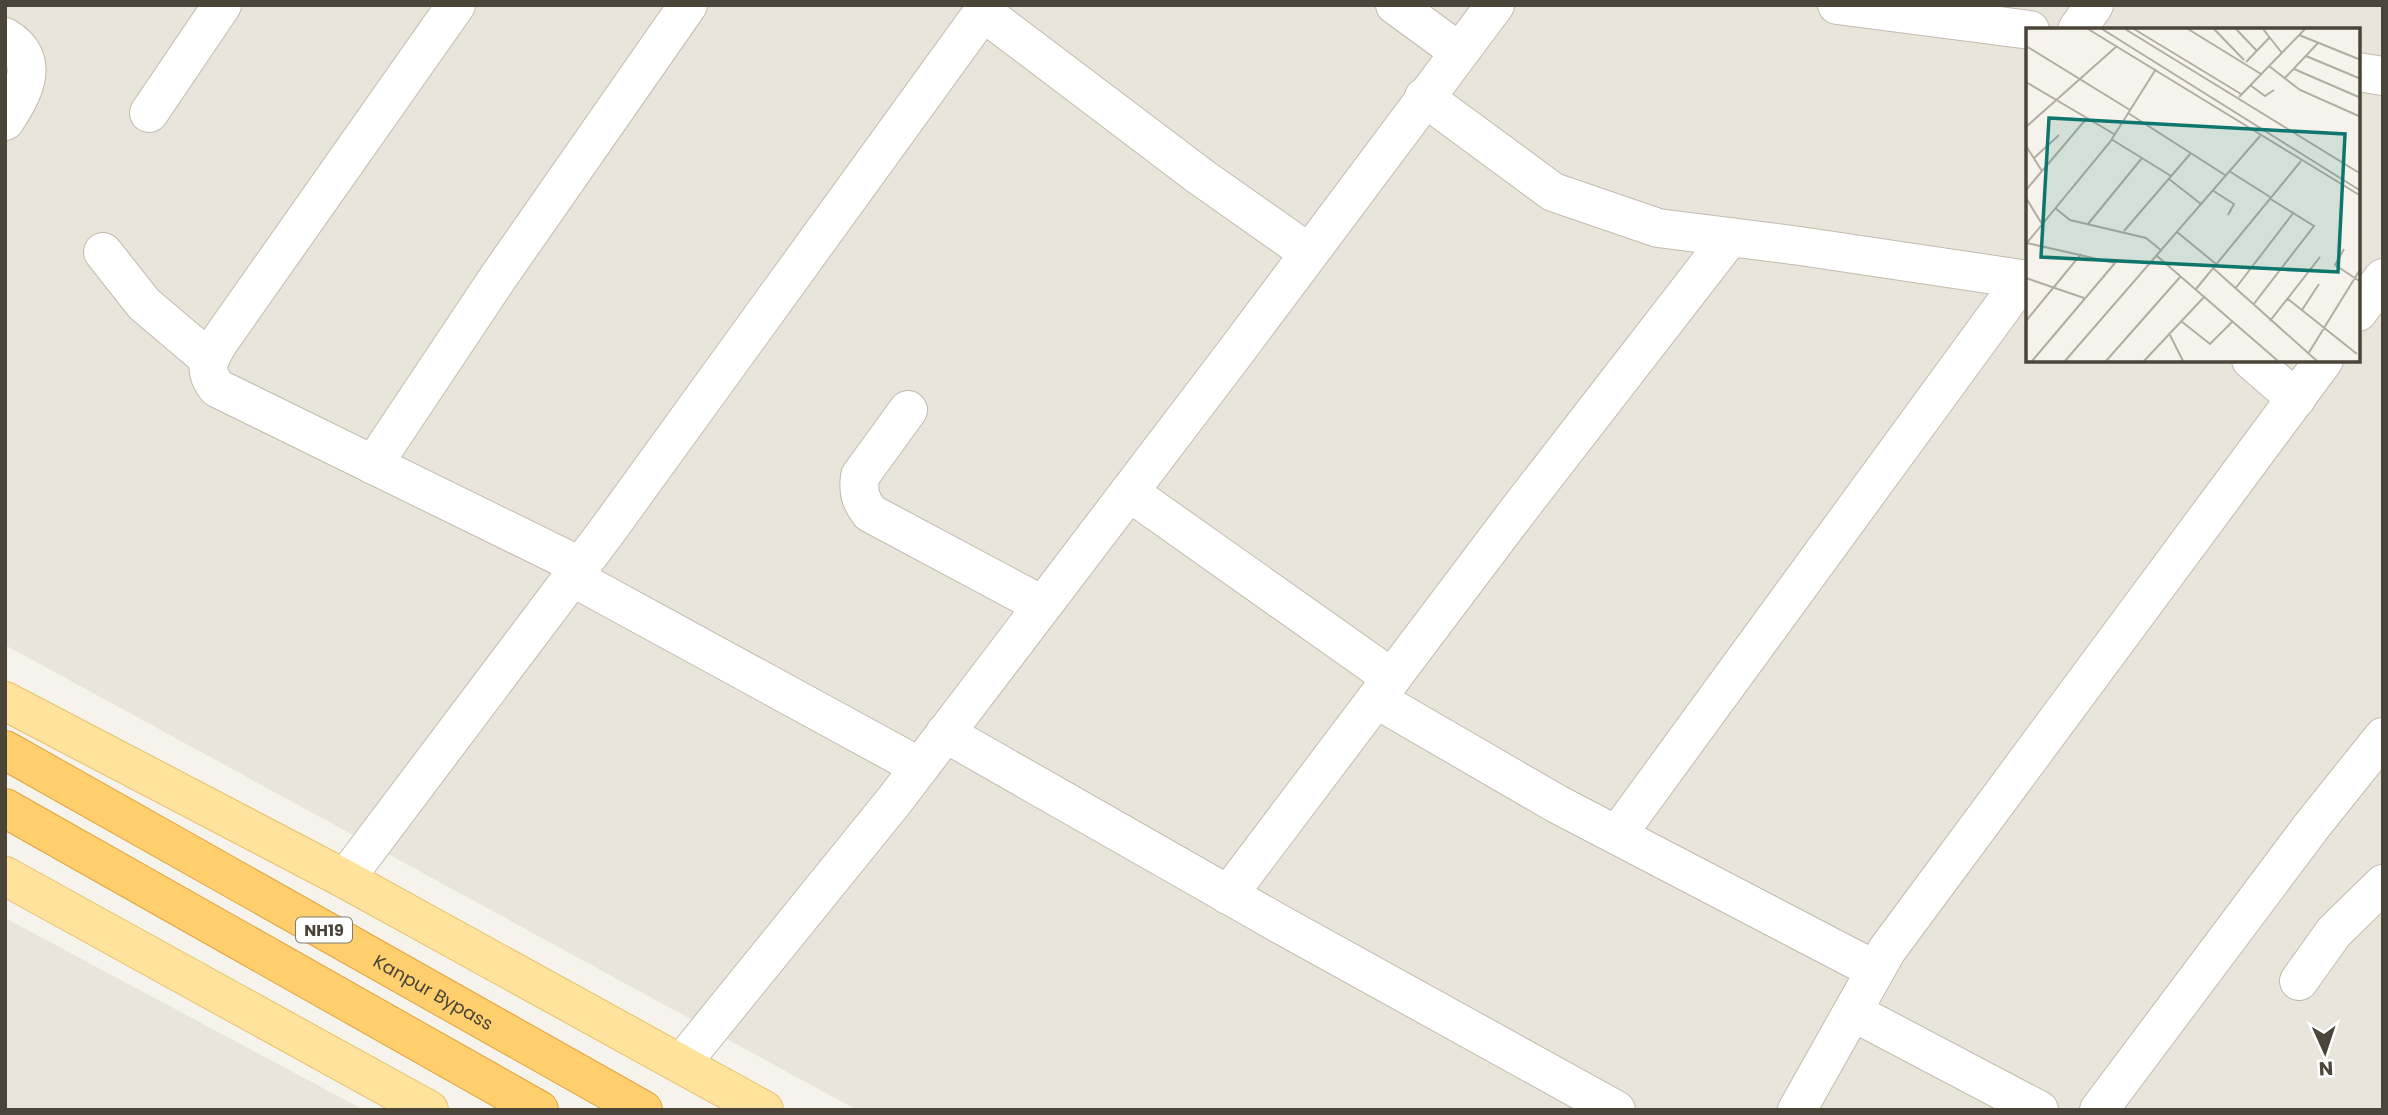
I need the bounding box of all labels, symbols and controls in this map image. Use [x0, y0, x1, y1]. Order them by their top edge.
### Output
inset map [2026, 28, 2360, 362]
road number: NH19 [296, 918, 352, 942]
street label: Kanpur Bypass [369, 948, 498, 1036]
north arrow [2290, 1017, 2360, 1087]
text: N [2318, 1055, 2334, 1082]

